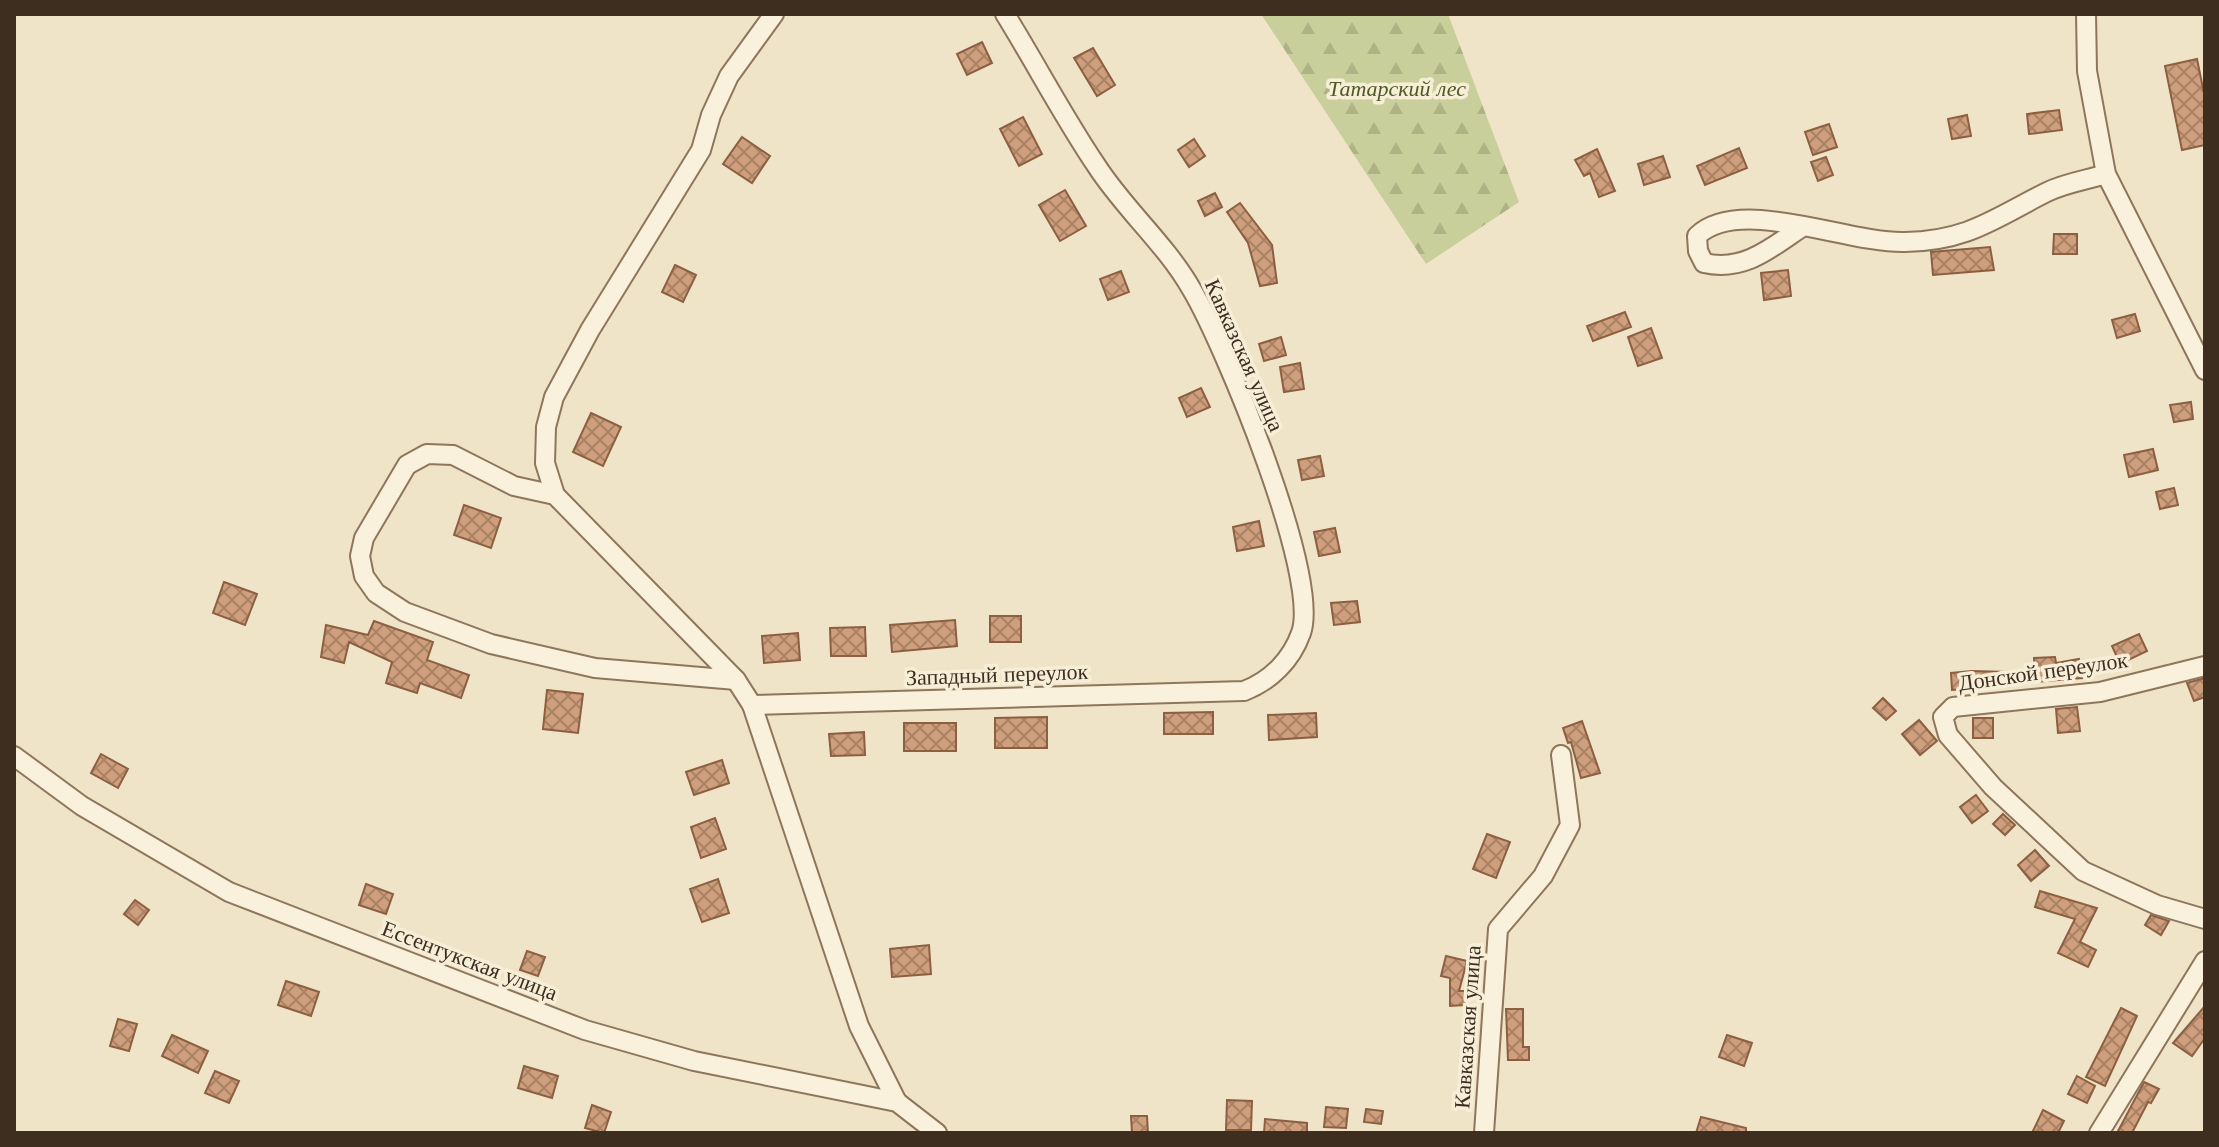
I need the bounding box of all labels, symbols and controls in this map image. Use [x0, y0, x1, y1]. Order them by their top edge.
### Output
park label: Татарский лес [1328, 75, 1466, 102]
street label: Кавказская улица [1199, 275, 1290, 436]
street label: Донской переулок [1957, 646, 2130, 697]
street label: Западный переулок [905, 658, 1089, 691]
street label: Ессентукская улица [378, 915, 562, 1006]
street label: Кавказская улица [1448, 944, 1487, 1110]

